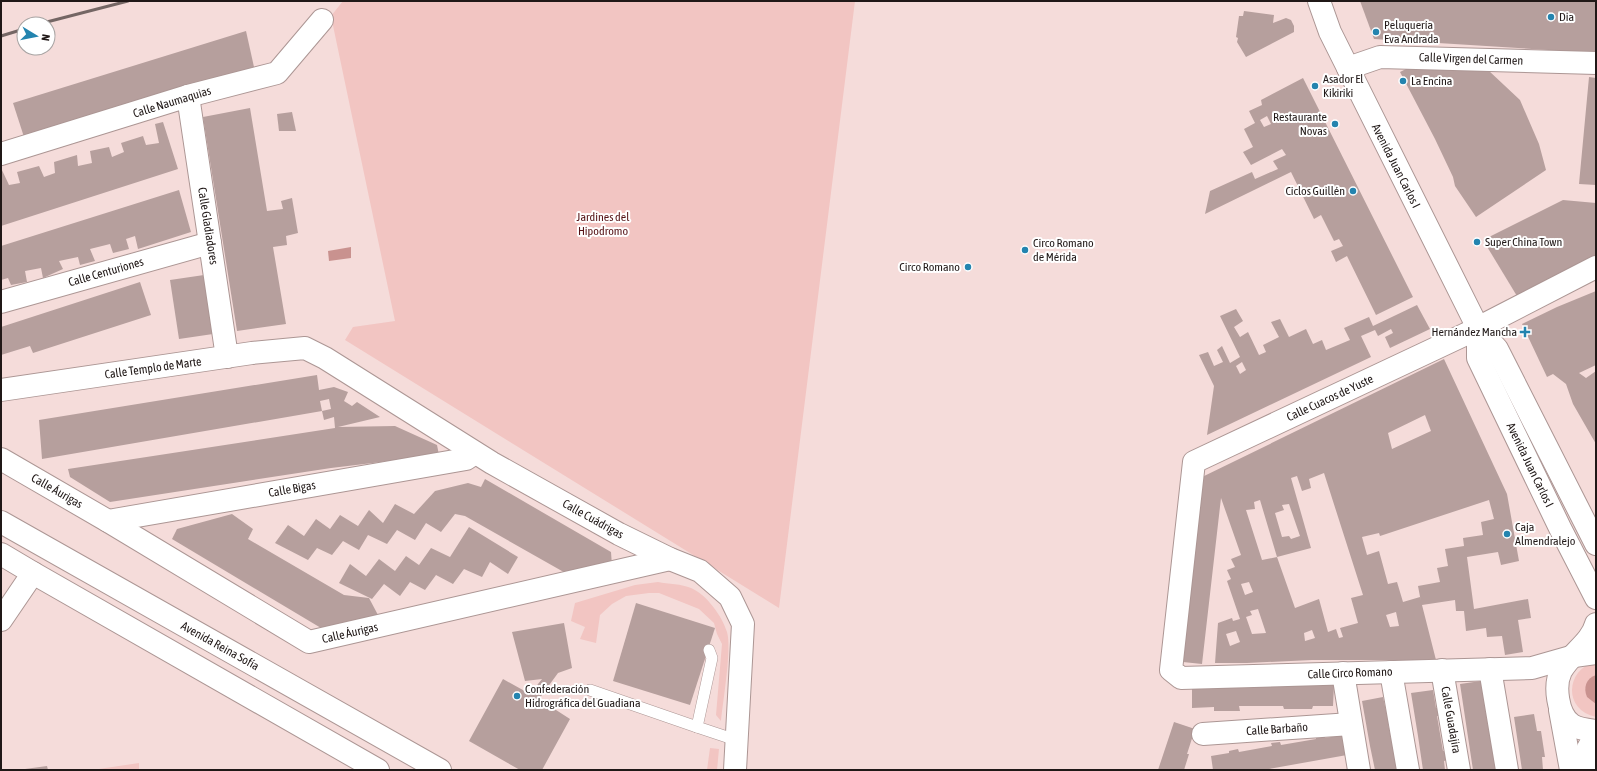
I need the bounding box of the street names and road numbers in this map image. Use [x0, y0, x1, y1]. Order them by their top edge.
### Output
street label: Calle Virgen del Carmen [1419, 50, 1523, 68]
street label: Calle Naumaquias [131, 83, 213, 121]
street label: Avenida Juan Carlos I [1369, 122, 1423, 210]
street label: Calle Gladiadores [195, 186, 221, 266]
street label: Calle Centuriones [67, 255, 145, 289]
street label: Calle Templo de Marte [104, 354, 202, 382]
street label: Calle Cuacos de Yuste [1284, 372, 1376, 424]
street label: Avenida Juan Carlos I [1503, 420, 1557, 510]
street label: Calle Áurigas [29, 471, 85, 511]
street label: Calle Bigas [267, 478, 317, 500]
street label: Calle Cuádrigas [560, 496, 626, 542]
street label: Avenida Reina Sofía [178, 619, 262, 673]
street label: Calle Áurigas [321, 620, 379, 646]
street label: Calle Circo Romano [1307, 665, 1393, 681]
street label: Calle Guadajira [1438, 685, 1464, 755]
street label: Calle Barbaño [1246, 720, 1309, 738]

